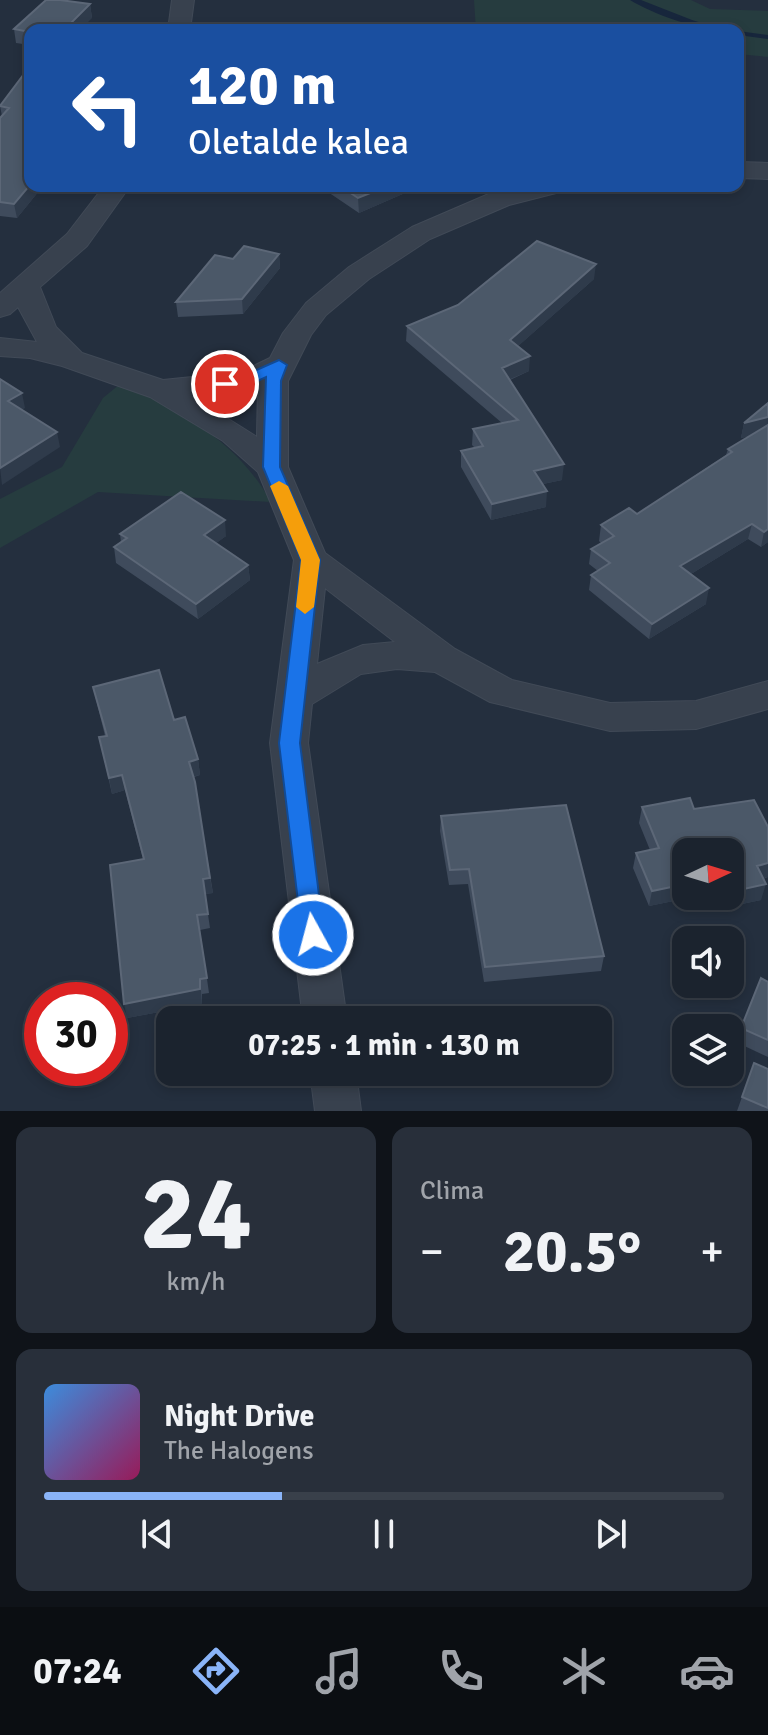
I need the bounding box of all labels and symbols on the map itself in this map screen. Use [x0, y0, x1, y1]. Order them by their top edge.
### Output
pin [191, 350, 259, 418]
north arrow [672, 838, 744, 910]
position arrow [271, 893, 355, 977]
speed limit sign: 30 [24, 982, 128, 1086]

